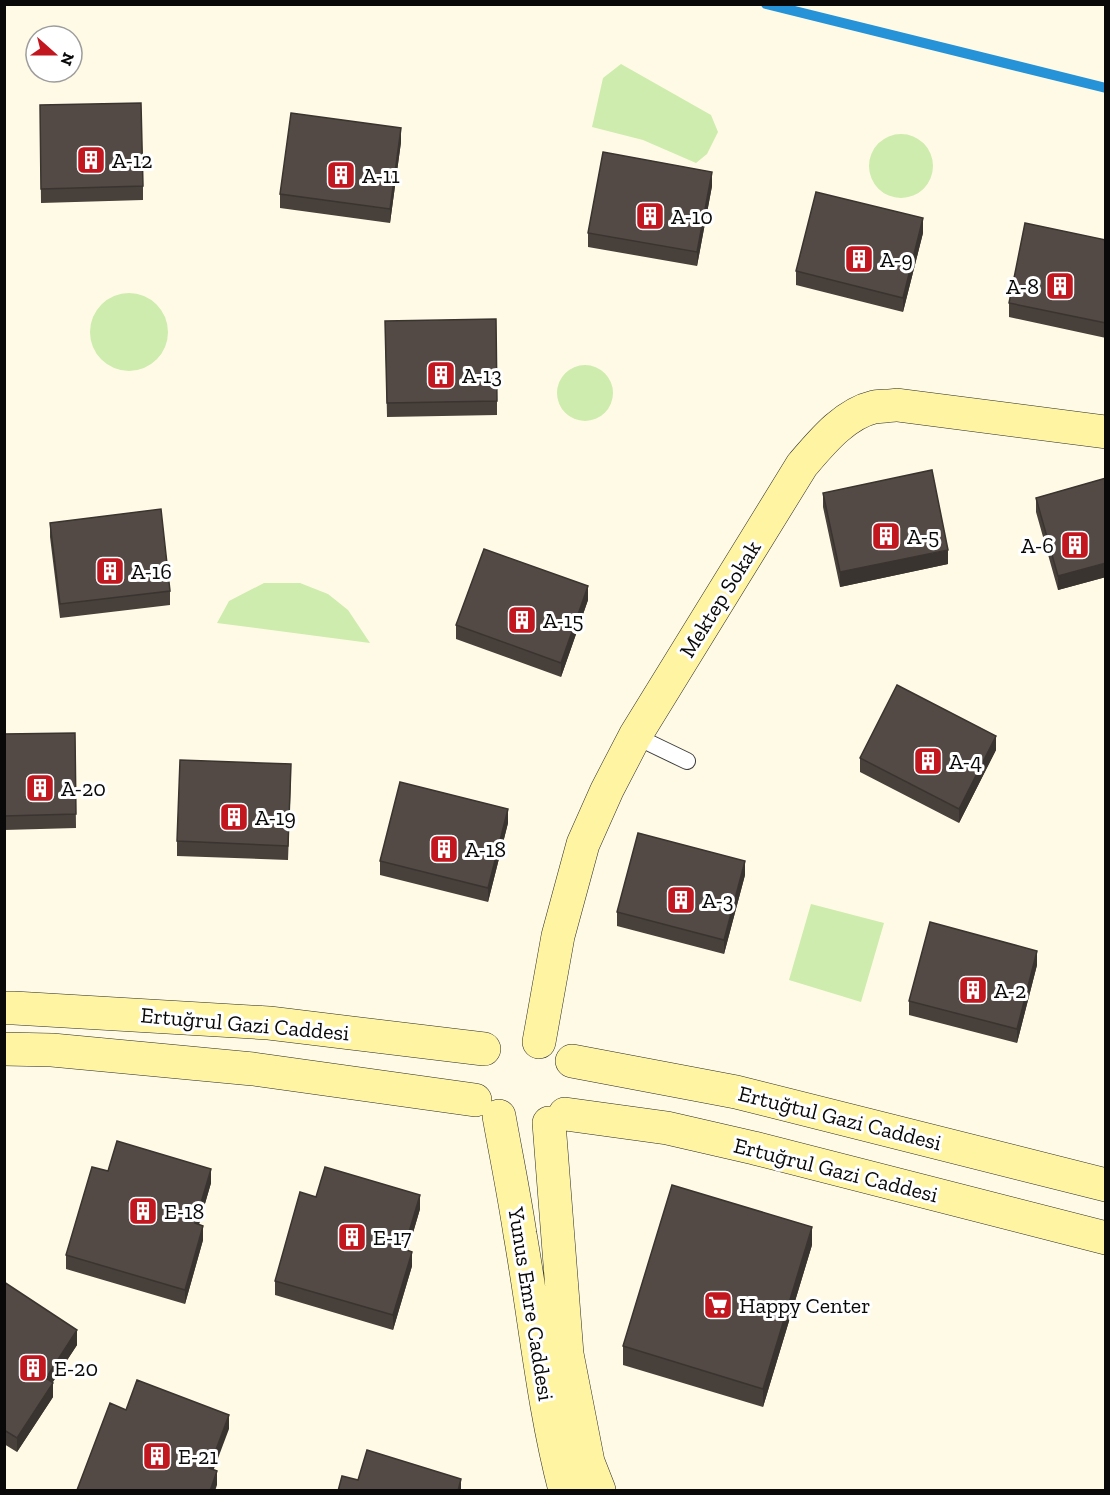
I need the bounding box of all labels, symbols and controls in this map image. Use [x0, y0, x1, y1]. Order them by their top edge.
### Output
north arrow [24, 24, 84, 84]
text: N [56, 50, 79, 68]
building icon: A-12 [75, 144, 107, 176]
place label: A-12 [112, 147, 153, 174]
building icon: A-11 [325, 159, 357, 191]
place label: A-11 [362, 162, 400, 189]
building icon: A-10 [634, 200, 666, 232]
place label: A-10 [671, 203, 713, 230]
building icon: A-9 [843, 243, 875, 275]
place label: A-9 [880, 246, 913, 273]
building icon: A-8 [1044, 270, 1076, 302]
place label: A-8 [1006, 273, 1039, 300]
building icon: A-13 [425, 359, 457, 391]
place label: A-13 [462, 362, 502, 389]
building icon: A-5 [870, 520, 902, 552]
place label: A-5 [907, 523, 939, 550]
building icon: A-6 [1059, 529, 1091, 561]
place label: A-6 [1021, 532, 1054, 559]
street label: Mektep Sokak [673, 535, 767, 662]
building icon: A-16 [94, 555, 126, 587]
place label: A-16 [131, 558, 172, 585]
building icon: A-15 [506, 604, 538, 636]
place label: A-15 [543, 607, 584, 634]
building icon: A-4 [912, 745, 944, 777]
place label: A-4 [949, 748, 982, 775]
building icon: A-20 [24, 772, 56, 804]
place label: A-20 [61, 775, 106, 802]
building icon: A-19 [218, 801, 250, 833]
place label: A-19 [255, 804, 296, 831]
building icon: A-18 [428, 833, 460, 865]
place label: A-18 [465, 836, 506, 863]
building icon: A-3 [665, 884, 697, 916]
place label: A-3 [702, 887, 734, 914]
building icon: A-2 [957, 974, 989, 1006]
place label: A-2 [994, 977, 1026, 1004]
street label: Ertuğrul Gazi Caddesi [139, 1001, 351, 1047]
street label: Ertuğtul Gazi Caddesi [736, 1080, 944, 1156]
street label: Ertuğrul Gazi Caddesi [731, 1132, 941, 1208]
building icon: E-18 [127, 1195, 159, 1227]
place label: E-18 [164, 1198, 204, 1225]
street label: Yunus Emre Caddesi [502, 1204, 560, 1403]
building icon: E-17 [336, 1221, 368, 1253]
place label: E-17 [373, 1224, 412, 1251]
supermarket icon: Happy Center [702, 1289, 734, 1321]
place label: Happy Center [739, 1292, 870, 1319]
building icon: E-20 [17, 1352, 49, 1384]
place label: E-20 [54, 1355, 98, 1382]
building icon: E-21 [141, 1440, 173, 1472]
place label: E-21 [178, 1443, 218, 1470]

